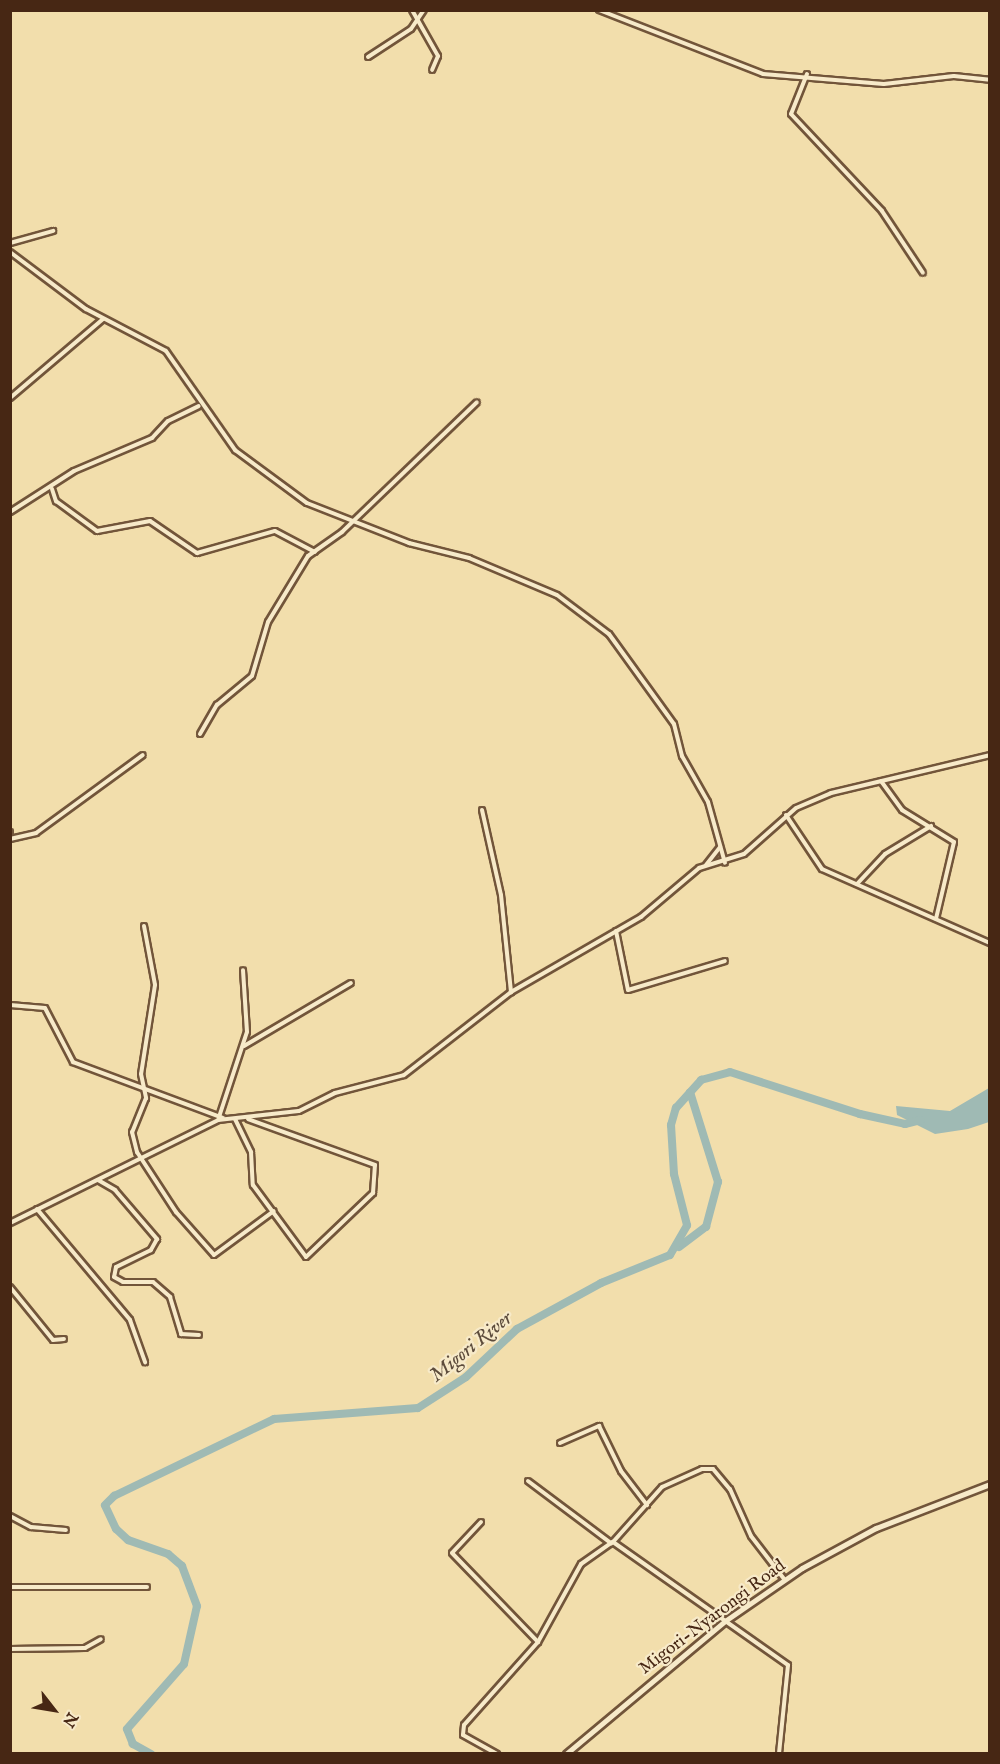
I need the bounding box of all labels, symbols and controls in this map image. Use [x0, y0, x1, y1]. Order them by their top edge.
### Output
water label: Migori River [425, 1306, 517, 1388]
street label: Migori-Nyarongi Road [636, 1556, 790, 1680]
north arrow [24, 1680, 84, 1740]
text: N [57, 1708, 82, 1730]

